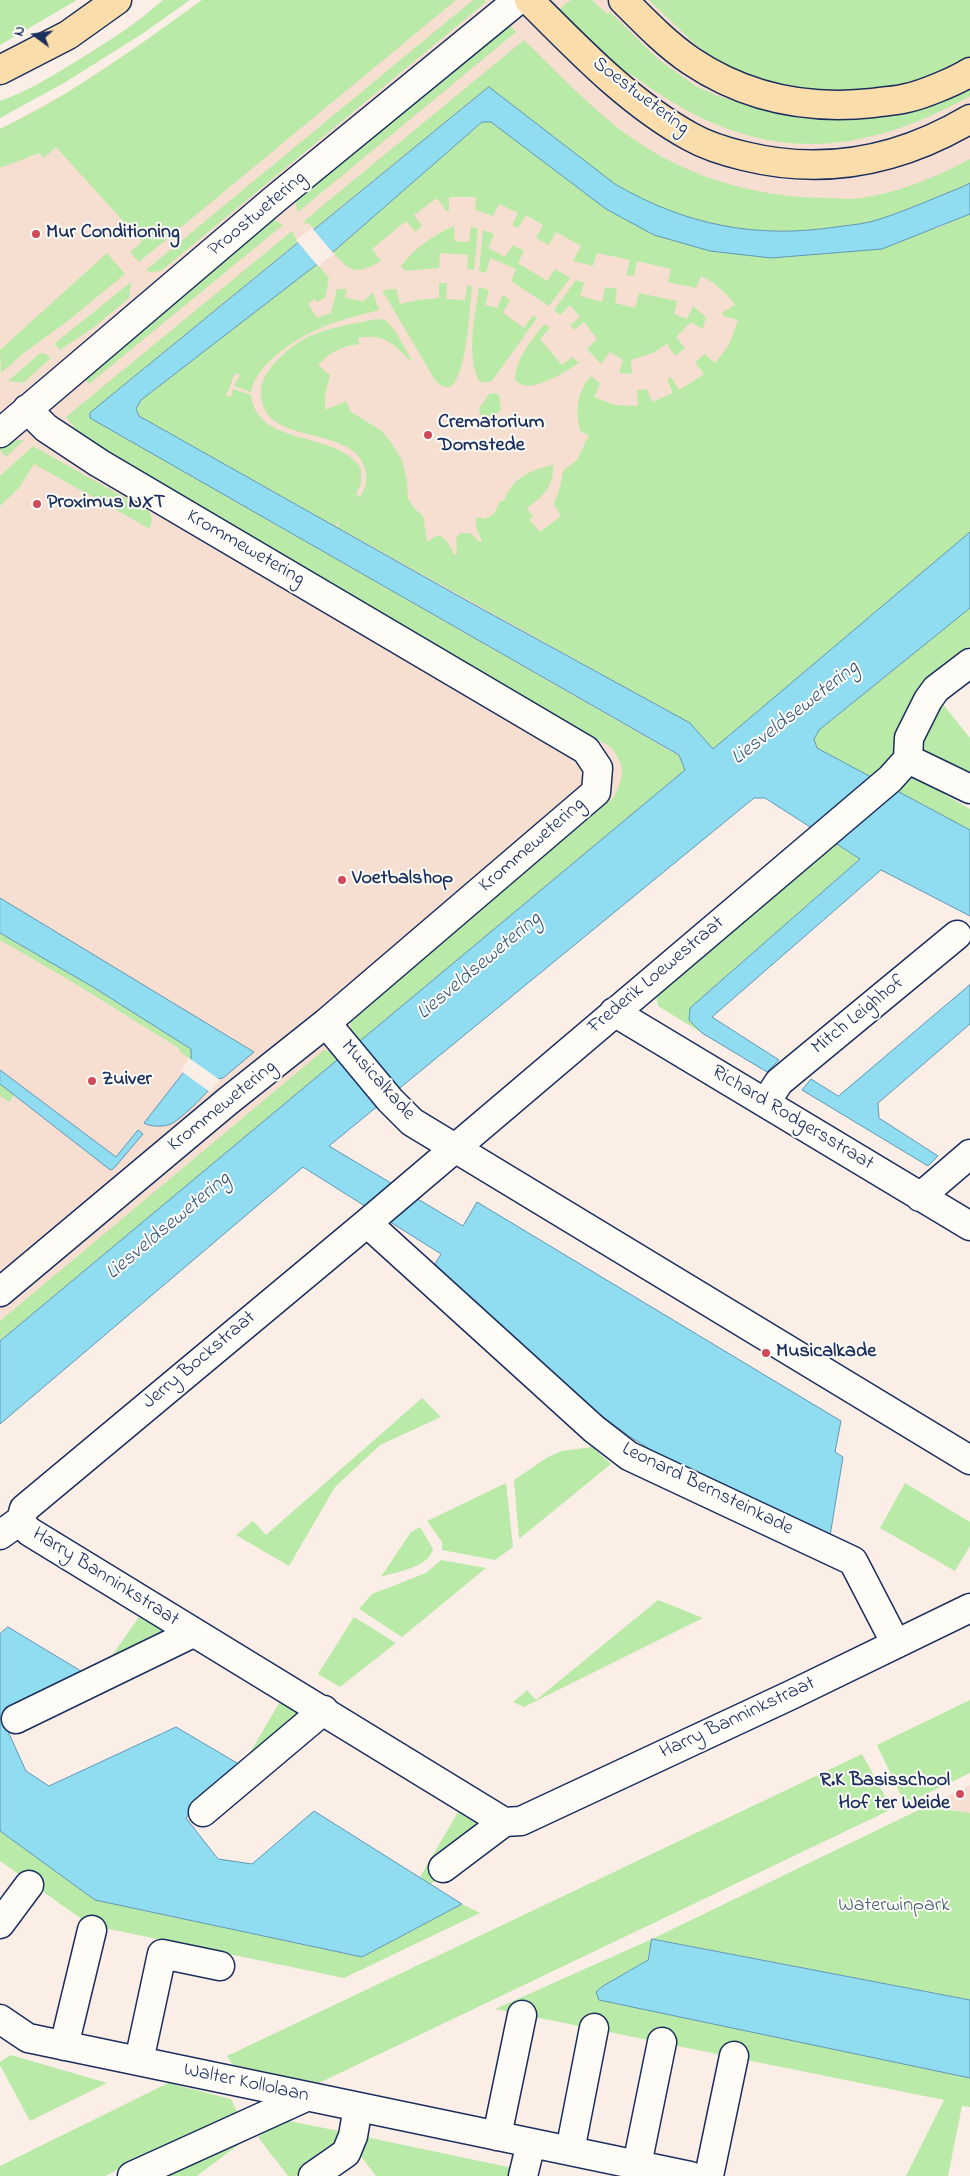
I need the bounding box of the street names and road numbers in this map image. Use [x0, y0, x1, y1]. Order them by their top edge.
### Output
street label: Soestwetering [587, 53, 693, 141]
street label: Proostwetering [204, 167, 312, 263]
street label: Krommewetering [182, 505, 308, 593]
street label: Krommewetering [475, 793, 591, 899]
street label: Frederik Loewestraat [584, 912, 730, 1040]
street label: Mitch Leighhof [808, 971, 910, 1061]
street label: Musicalkade [335, 1036, 419, 1126]
street label: Krommewetering [164, 1056, 282, 1158]
street label: Richard Rodgersstraat [707, 1061, 877, 1177]
street label: Jerry Bockstraat [139, 1307, 261, 1415]
street label: Leonard Bernsteinkade [618, 1438, 796, 1542]
street label: Harry Banninkstraat [27, 1523, 183, 1633]
street label: Harry Banninkstraat [657, 1673, 819, 1765]
street label: Walter Kollolaan [181, 2059, 311, 2109]

